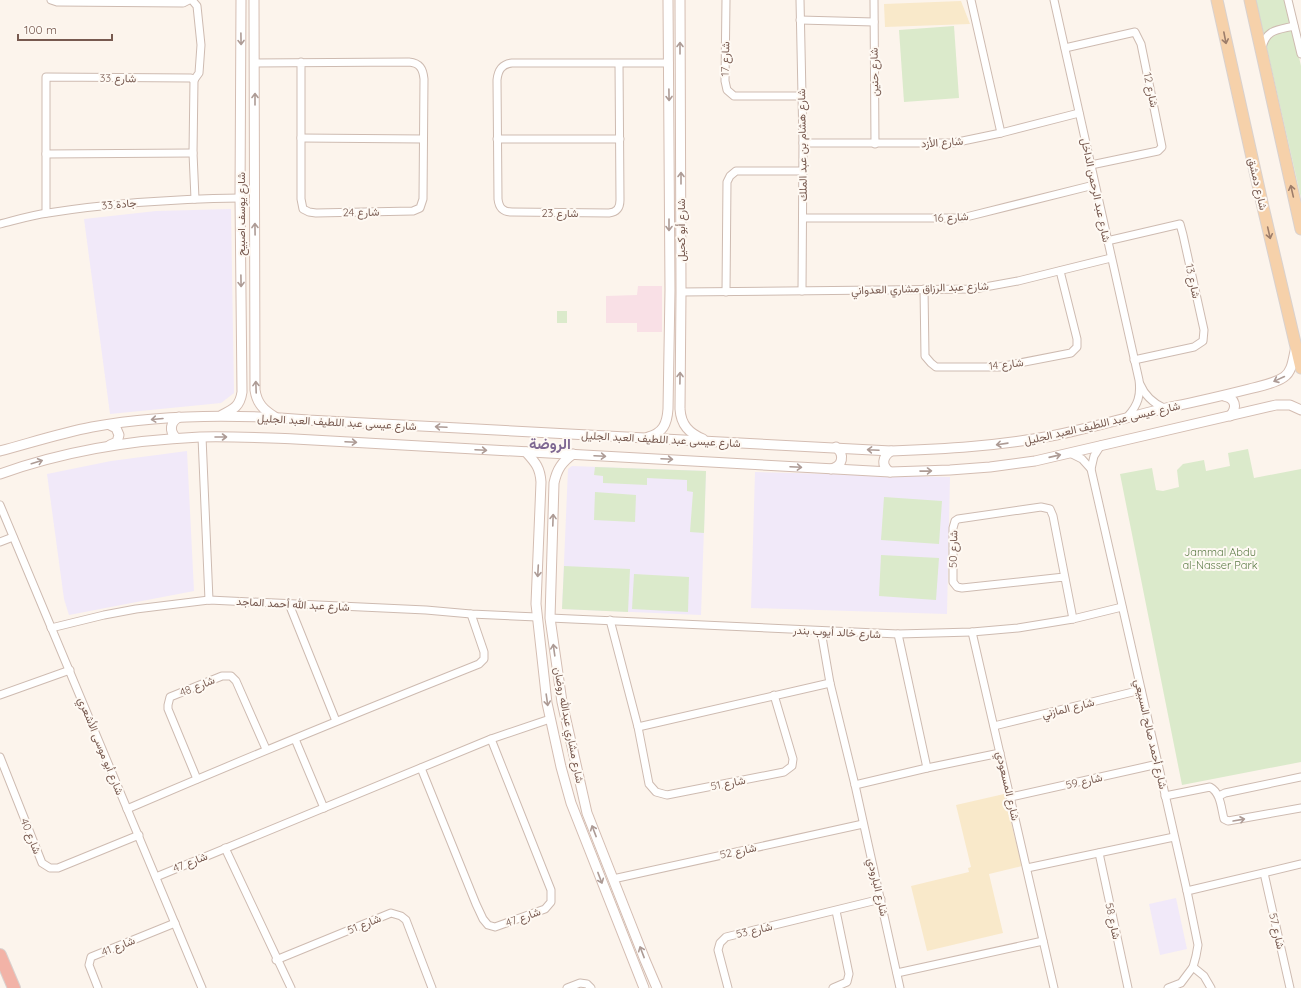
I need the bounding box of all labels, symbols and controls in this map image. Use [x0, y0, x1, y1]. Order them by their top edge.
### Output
scale bar [18, 16, 112, 42]
text: 100 m [24, 22, 57, 37]
one-way arrow [1222, 31, 1230, 44]
one-way arrow [237, 32, 245, 45]
street label: شارع 17 [718, 41, 733, 77]
one-way arrow [676, 42, 684, 55]
street label: شارع حنين [867, 47, 882, 96]
street label: شارع 33 [100, 71, 137, 86]
street label: شارع 12 [1140, 71, 1162, 109]
one-way arrow [665, 88, 673, 101]
street label: شارع هشام بن عبد الملك [794, 88, 811, 201]
one-way arrow [251, 93, 259, 106]
street label: شارع الأزد [921, 134, 964, 151]
street label: شارع عبد الرحمن الداخل [1077, 137, 1114, 244]
street label: شارع دمشق [1244, 157, 1271, 212]
street label: شارع يوسف اصبيح [234, 172, 249, 256]
one-way arrow [677, 172, 685, 185]
one-way arrow [1288, 185, 1296, 198]
street label: جادة 33 [101, 195, 137, 213]
street label: شارع أبو كحيل [674, 198, 689, 261]
street label: شارع 24 [342, 205, 380, 220]
street label: شارع 23 [542, 206, 579, 221]
street label: شارع 16 [933, 209, 969, 226]
one-way arrow [665, 218, 673, 231]
one-way arrow [251, 223, 259, 236]
one-way arrow [1266, 226, 1274, 239]
street label: شارع 13 [1182, 262, 1204, 300]
one-way arrow [237, 274, 245, 287]
street label: شارع عبد الرزاق مشاري العدواني [851, 279, 989, 300]
street label: شارع 14 [988, 355, 1025, 374]
one-way arrow [676, 372, 684, 385]
one-way arrow [1273, 376, 1285, 383]
one-way arrow [252, 381, 259, 394]
street label: شارع عيسى عبد اللطيف العبد الجليل [1023, 398, 1182, 449]
street label: شارع عيسى عبد اللطيف العبد الجليل [257, 411, 417, 434]
one-way arrow [151, 415, 164, 422]
one-way arrow [435, 424, 448, 431]
street label: شارع عيسى عبد اللطيف العبد الجليل [581, 428, 741, 451]
one-way arrow [214, 433, 227, 441]
district label: الروضة [529, 434, 571, 453]
one-way arrow [344, 439, 357, 446]
one-way arrow [996, 440, 1009, 448]
one-way arrow [474, 446, 487, 453]
one-way arrow [867, 446, 880, 454]
one-way arrow [593, 452, 606, 459]
one-way arrow [1048, 452, 1061, 460]
one-way arrow [660, 456, 673, 463]
one-way arrow [30, 458, 43, 465]
one-way arrow [789, 463, 802, 470]
one-way arrow [919, 468, 932, 475]
one-way arrow [549, 514, 557, 527]
street label: شارع 50 [946, 530, 961, 568]
park label: Jammal Abdu al-Nasser Park [1182, 545, 1258, 572]
one-way arrow [534, 564, 541, 577]
street label: شارع عبد الله أحمد الماجد [236, 594, 350, 615]
street label: شارع خالد أيوب بندر [792, 623, 882, 642]
one-way arrow [550, 644, 558, 657]
street label: شارع مشاري عبدالله روضان [548, 666, 587, 785]
street label: شارع 48 [177, 672, 217, 700]
street label: شارع أحمد صالح السبيعي [1129, 678, 1171, 791]
one-way arrow [543, 693, 550, 706]
street label: شارع أبو موسى الأشعري [72, 695, 127, 798]
street label: شارع المازني [1040, 695, 1097, 724]
street label: شارع المسعودي [990, 750, 1023, 823]
street label: شارع 59 [1064, 770, 1104, 793]
street label: شارع 51 [709, 773, 747, 794]
one-way arrow [1232, 815, 1245, 823]
street label: شارع 40 [17, 816, 45, 857]
one-way arrow [590, 826, 598, 838]
street label: شارع 52 [718, 840, 758, 863]
street label: شارع 47 [171, 849, 210, 876]
street label: شارع البارودي [862, 857, 892, 918]
one-way arrow [597, 871, 605, 883]
street label: شارع 58 [1101, 901, 1124, 941]
street label: شارع 47 [504, 904, 543, 931]
street label: شارع 51 [345, 911, 384, 938]
street label: شارع 57 [1265, 912, 1288, 951]
street label: شارع 53 [734, 919, 774, 942]
street label: شارع 41 [99, 933, 137, 960]
one-way arrow [637, 947, 645, 959]

